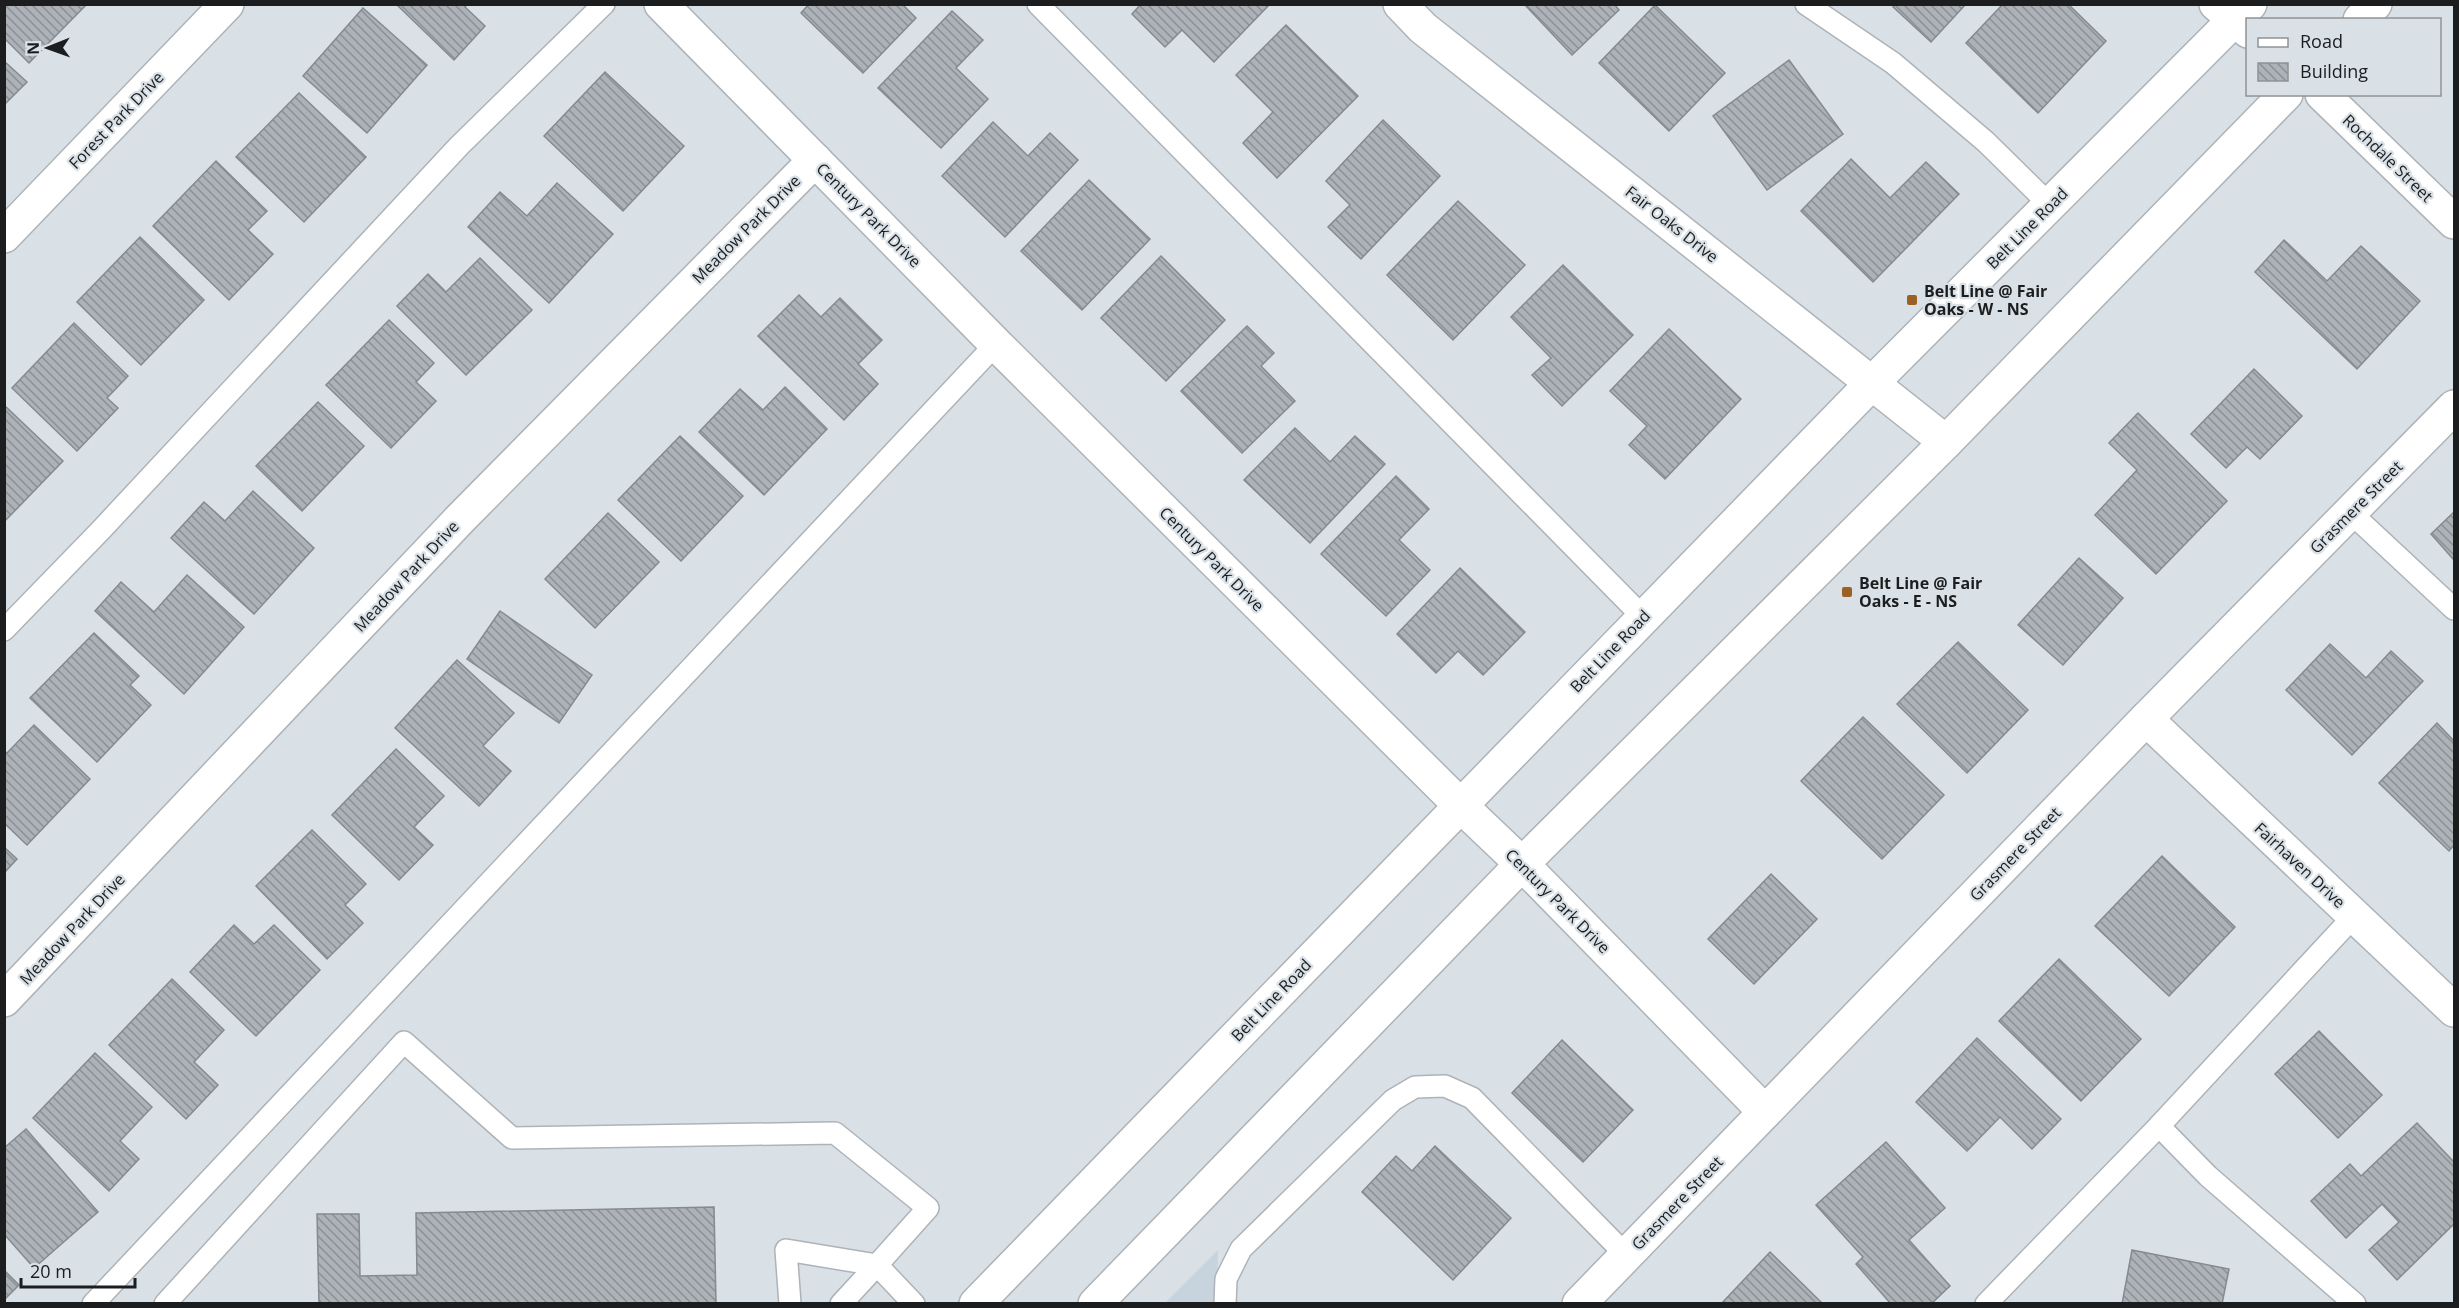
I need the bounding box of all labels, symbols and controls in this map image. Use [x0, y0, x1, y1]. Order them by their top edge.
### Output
north arrow [18, 18, 78, 78]
legend [2246, 18, 2441, 96]
text: Road [2300, 29, 2343, 53]
text: N [22, 42, 44, 55]
text: Building [2300, 59, 2368, 83]
street label: Forest Park Drive [64, 66, 168, 174]
street label: Rochdale Street [2338, 109, 2438, 207]
street label: Century Park Drive [812, 158, 926, 272]
street label: Meadow Park Drive [687, 170, 805, 288]
street label: Fair Oaks Drive [1621, 181, 1723, 267]
street label: Belt Line Road [1981, 182, 2073, 274]
place label: Belt Line @ Fair Oaks - W - NS [1924, 280, 2047, 320]
marker: Belt Line @ Fair Oaks - W - NS [1905, 293, 1919, 307]
street label: Grasmere Street [2305, 456, 2407, 558]
street label: Century Park Drive [1155, 502, 1269, 616]
street label: Meadow Park Drive [349, 515, 464, 637]
place label: Belt Line @ Fair Oaks - E - NS [1859, 572, 1982, 612]
marker: Belt Line @ Fair Oaks - E - NS [1840, 585, 1854, 599]
street label: Belt Line Road [1565, 605, 1655, 697]
street label: Grasmere Street [1964, 802, 2066, 906]
street label: Fairhaven Drive [2250, 817, 2350, 913]
street label: Century Park Drive [1501, 844, 1615, 958]
street label: Meadow Park Drive [15, 868, 130, 990]
street label: Belt Line Road [1226, 954, 1316, 1046]
street label: Grasmere Street [1626, 1151, 1728, 1255]
scale bar [21, 1251, 135, 1289]
text: 20 m [30, 1259, 72, 1283]

